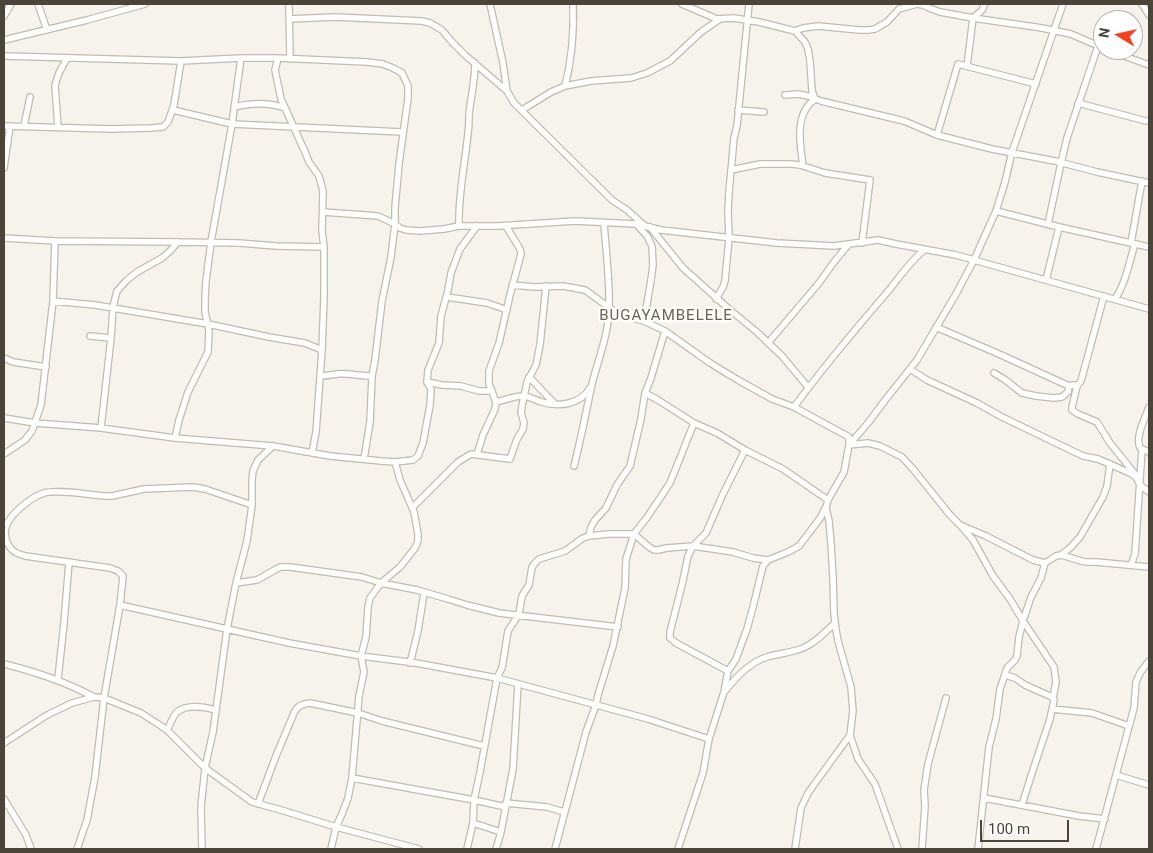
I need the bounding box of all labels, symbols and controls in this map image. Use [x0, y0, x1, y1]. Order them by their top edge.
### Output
north arrow [1093, 10, 1143, 60]
text: N [1095, 27, 1113, 39]
district label: BUGAYAMBELELE [598, 307, 734, 325]
scale bar [983, 810, 1072, 842]
text: 100 m [988, 820, 1030, 838]

